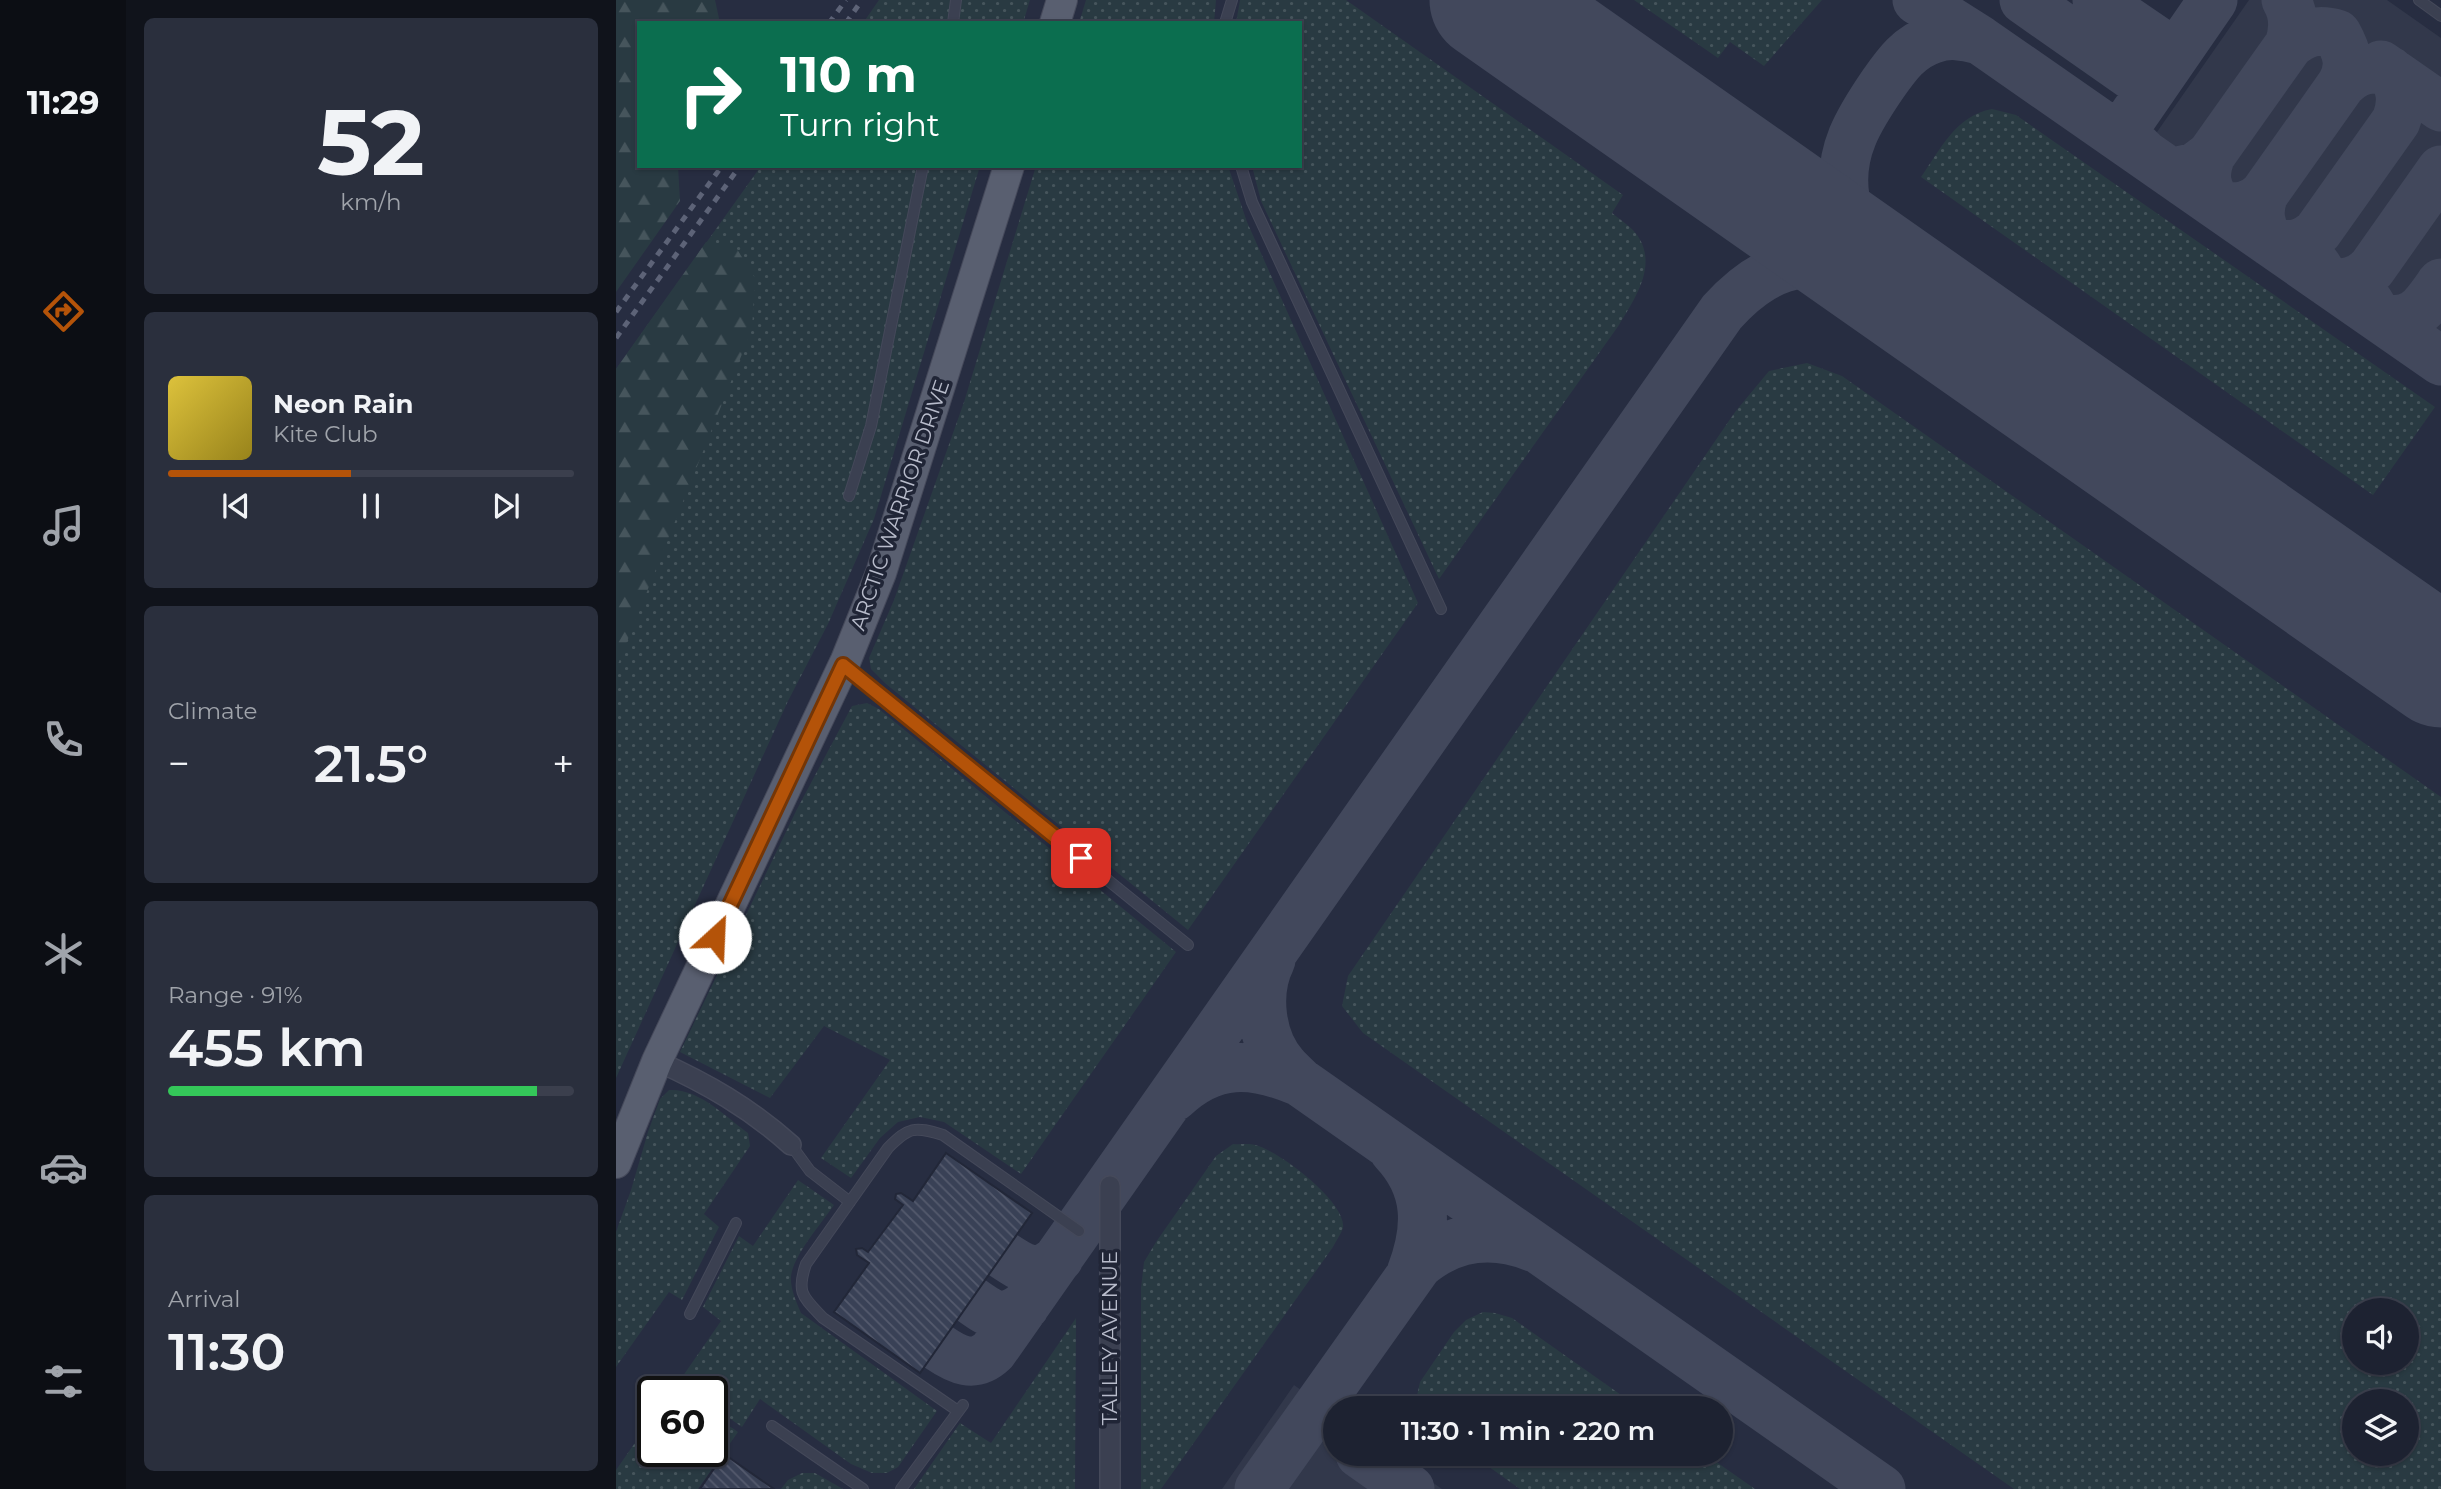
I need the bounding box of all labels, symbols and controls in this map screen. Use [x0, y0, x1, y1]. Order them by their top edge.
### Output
text: 110 m [780, 45, 917, 104]
icon: right [665, 49, 756, 140]
text: 11:29 [27, 83, 99, 122]
text: 52 [317, 87, 425, 198]
text: Turn right [780, 105, 940, 144]
text: km/h [340, 188, 402, 216]
icon: directions [39, 287, 88, 336]
street label: ARCTIC WARRIOR DRIVE [845, 376, 954, 633]
text: Neon Rain [273, 388, 414, 420]
text: Kite Club [273, 420, 378, 448]
icon: previous [217, 487, 255, 525]
icon: pause [352, 487, 390, 525]
icon: next [487, 487, 525, 525]
icon: music [39, 501, 88, 550]
text: Climate [168, 697, 257, 725]
icon: phone [39, 715, 88, 764]
text: 21.5° [314, 732, 428, 795]
text: − [168, 740, 190, 787]
text: + [552, 740, 574, 787]
pin [1051, 828, 1111, 888]
icon: arrive [1062, 839, 1100, 877]
position arrow [678, 900, 752, 974]
icon: climate [39, 929, 88, 978]
text: Range · 91% [168, 981, 303, 1009]
text: 455 km [168, 1016, 366, 1079]
icon: car [39, 1143, 88, 1192]
street label: TALLEY AVENUE [1097, 1251, 1122, 1425]
text: Arrival [168, 1285, 241, 1313]
map controls [2342, 1298, 2419, 1466]
button: sound [2342, 1298, 2419, 1375]
text: 11:30 [168, 1320, 286, 1383]
icon: filters [39, 1357, 88, 1406]
speed limit sign: 60 [637, 1376, 728, 1467]
button: layers [2342, 1389, 2419, 1466]
text: 11:30 · 1 min · 220 m [1401, 1415, 1655, 1447]

